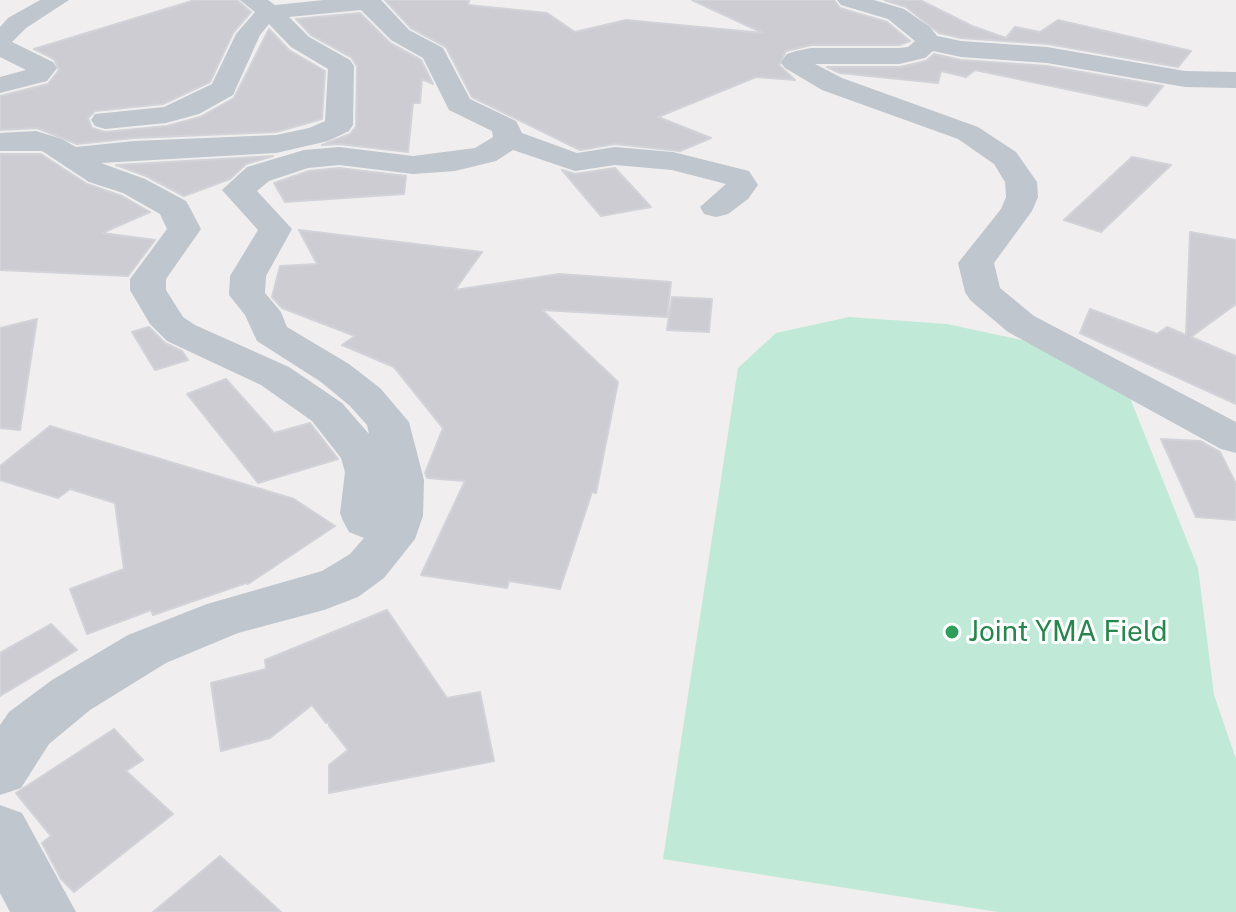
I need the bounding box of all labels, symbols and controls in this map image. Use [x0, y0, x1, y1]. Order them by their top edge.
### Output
place label: Joint YMA Field [968, 615, 1167, 649]
marker: Joint YMA Field [943, 623, 961, 641]

